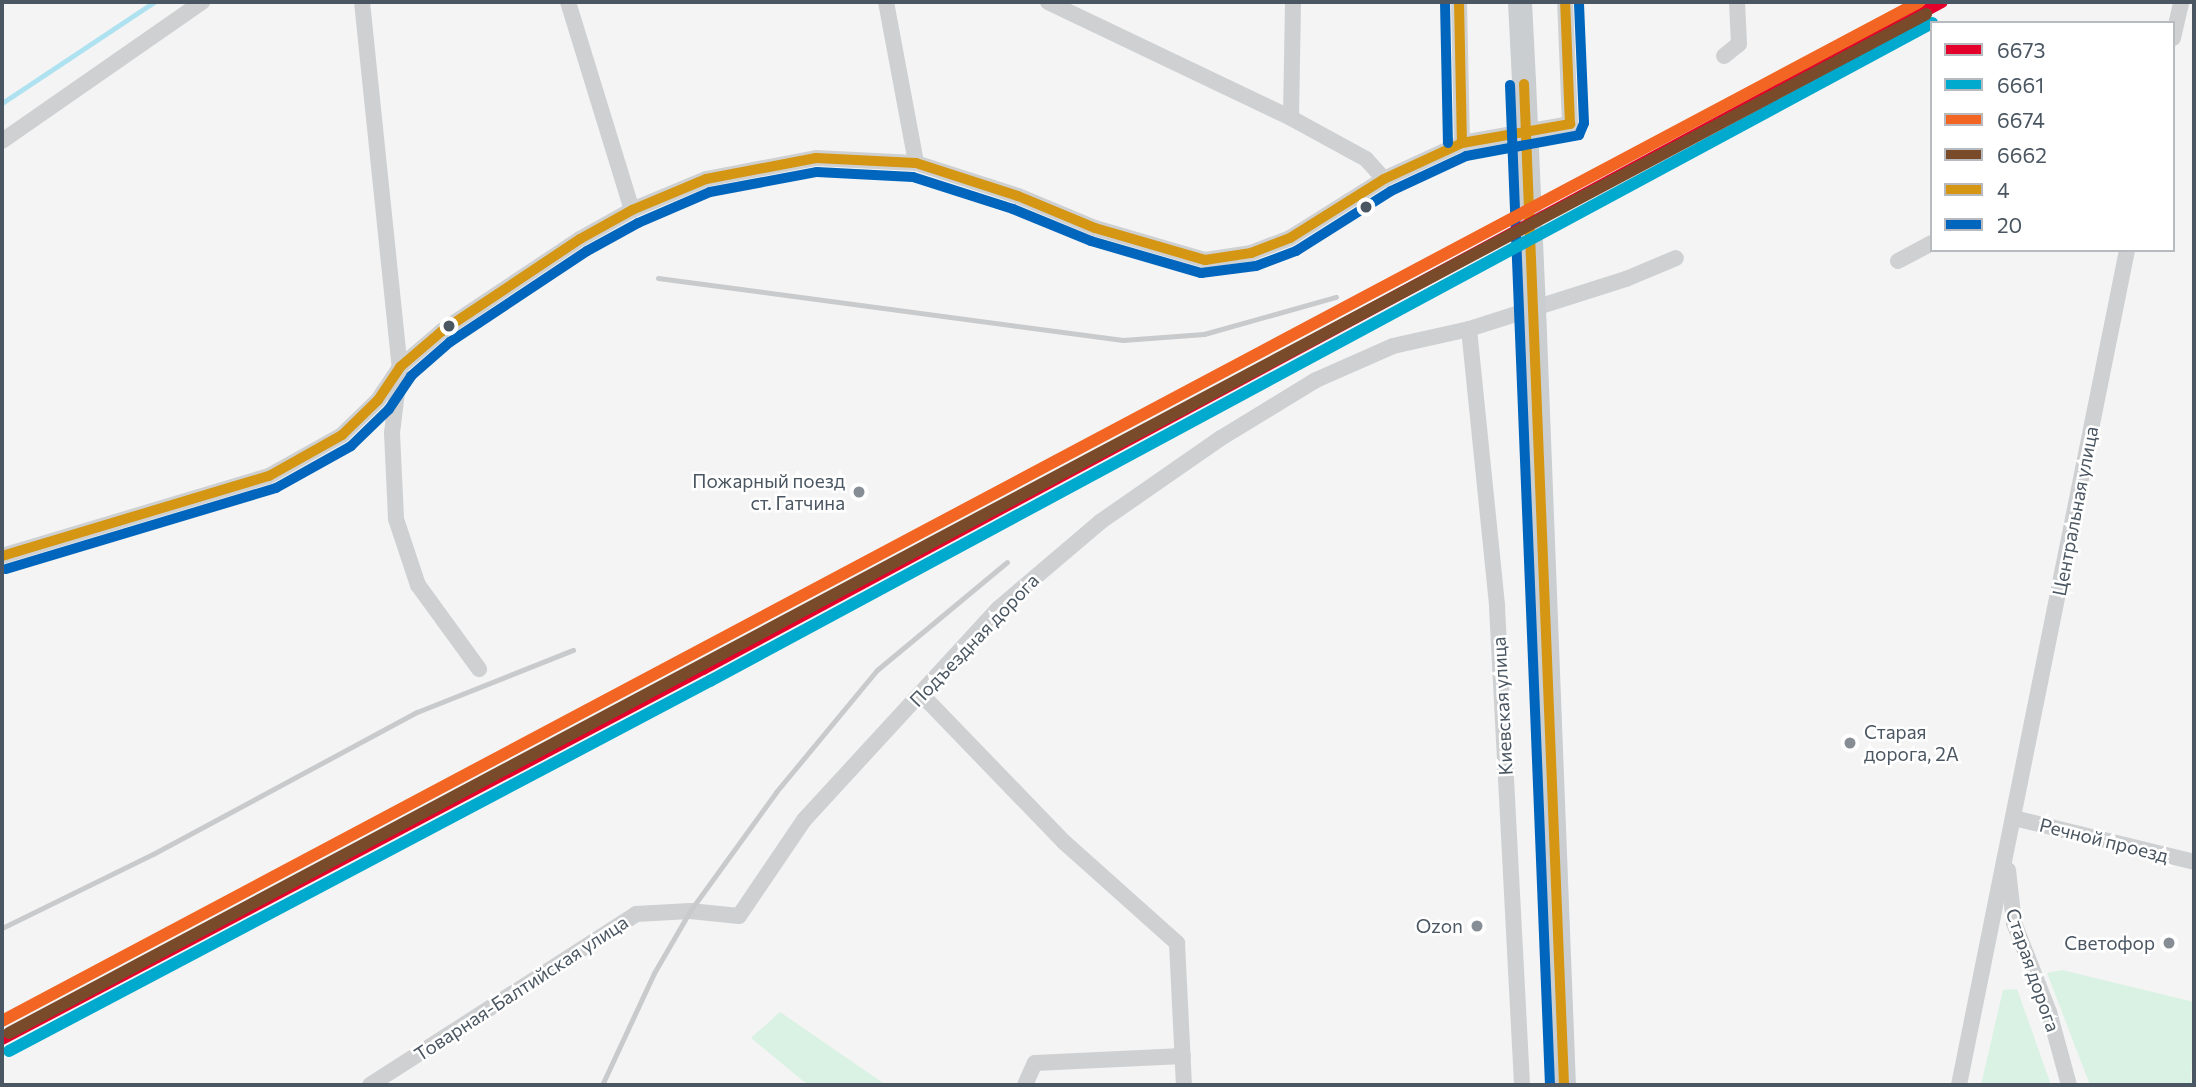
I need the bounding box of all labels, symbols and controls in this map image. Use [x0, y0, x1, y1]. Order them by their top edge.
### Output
legend [1930, 21, 2175, 252]
text: 6673 [1997, 37, 2045, 62]
text: 6661 [1997, 72, 2044, 97]
text: 6674 [1997, 107, 2045, 132]
text: 6662 [1997, 142, 2047, 167]
text: 4 [1997, 177, 2010, 202]
unlabelled marker [1359, 200, 1373, 214]
text: 20 [1997, 212, 2022, 237]
unlabelled marker [442, 319, 456, 333]
street label: Центральная улица [2047, 424, 2103, 598]
place label: Пожарный поезд ст. Гатчина [692, 470, 845, 514]
marker: Пожарный поезд ст. Гатчина [851, 484, 867, 500]
street label: Подъездная дорога [905, 569, 1043, 711]
street label: Киевская улица [1487, 636, 1517, 776]
place label: Старая дорога, 2А [1864, 721, 1959, 765]
marker: Старая дорога, 2А [1842, 735, 1858, 751]
street label: Речной проезд [2037, 813, 2171, 867]
street label: Старая дорога [2001, 905, 2065, 1035]
street label: Товарная-Балтийская улица [410, 910, 632, 1066]
place label: Ozon [1416, 915, 1463, 937]
marker: Ozon [1469, 918, 1485, 934]
place label: Светофор [2064, 932, 2155, 954]
marker: Светофор [2161, 935, 2177, 951]

